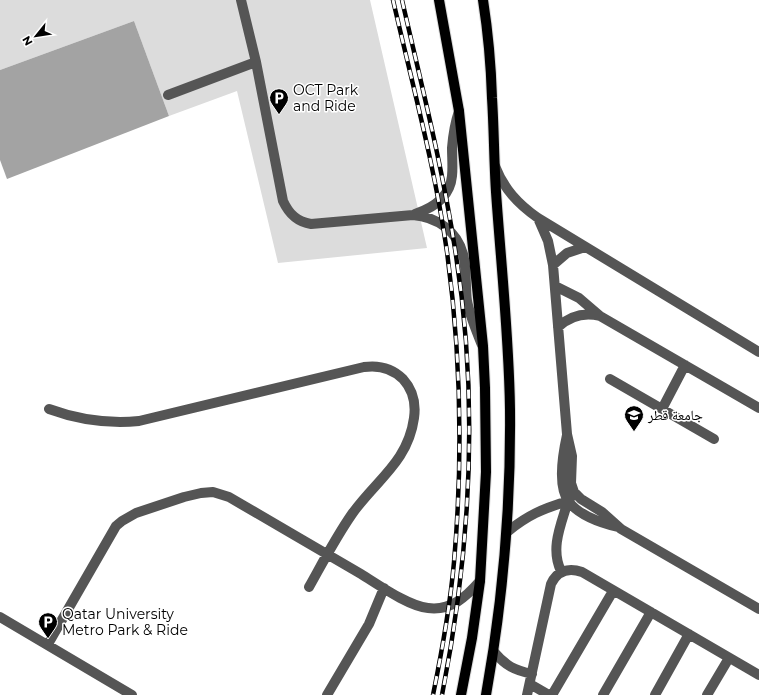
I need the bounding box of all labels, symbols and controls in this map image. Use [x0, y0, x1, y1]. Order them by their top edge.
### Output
north arrow [16, 16, 56, 56]
text: N [19, 34, 36, 48]
place label: OCT Park and Ride [293, 81, 359, 115]
parking icon: OCT Park and Ride [268, 87, 290, 115]
school or university icon: جامعة قطر [623, 404, 645, 432]
place label: جامعة قطر [647, 406, 703, 424]
place label: Qatar University Metro Park & Ride [62, 605, 188, 639]
parking icon: Qatar University Metro Park & Ride [37, 611, 59, 639]

